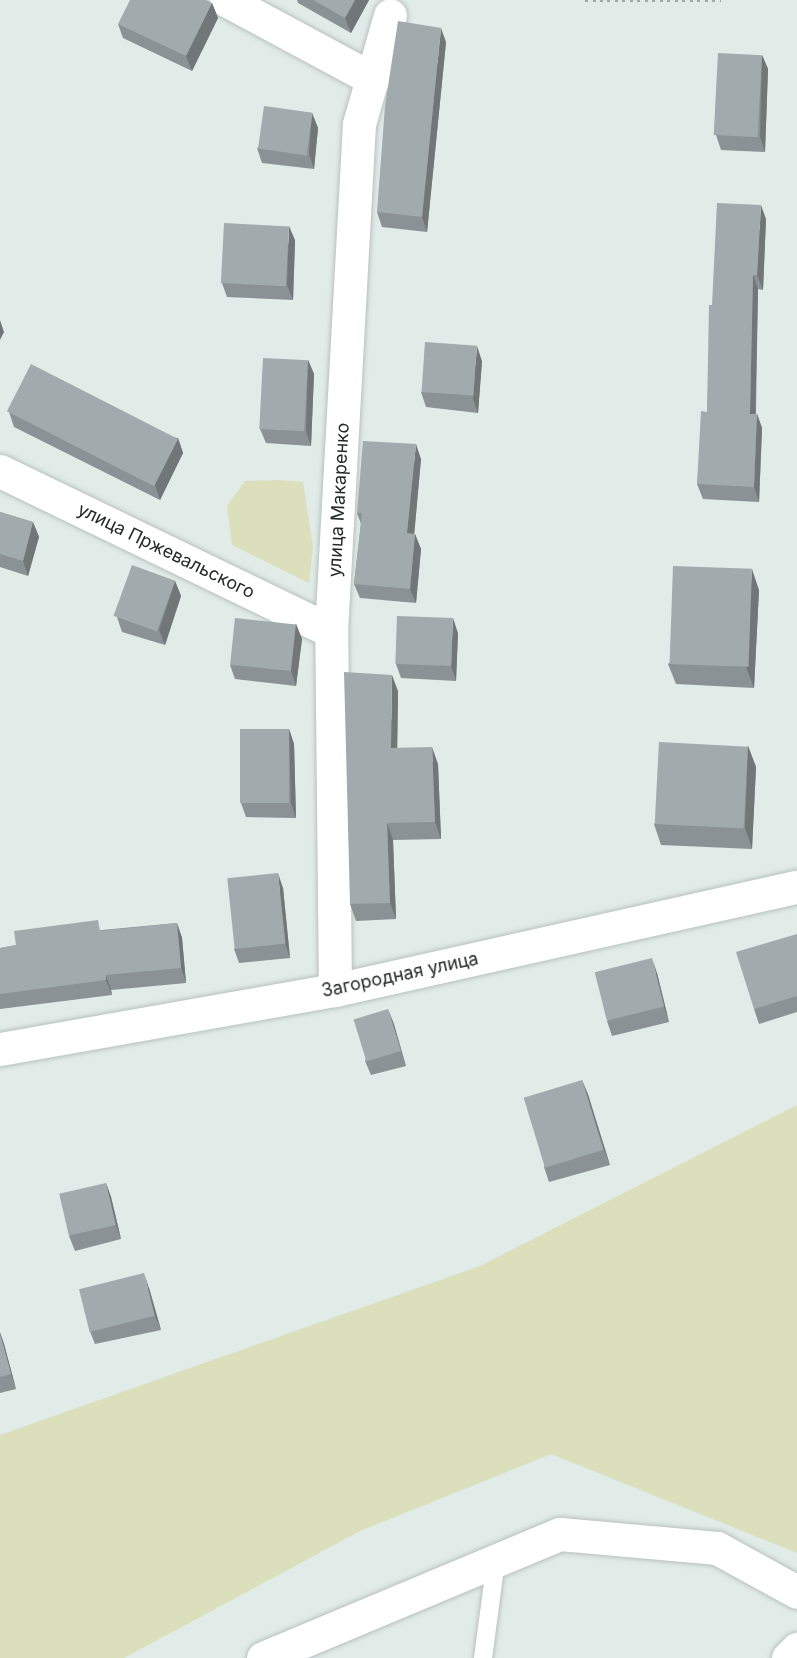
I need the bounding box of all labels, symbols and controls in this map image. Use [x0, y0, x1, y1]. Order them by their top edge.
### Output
street label: улица Макаренко [324, 422, 354, 578]
street label: улица Пржевальского [74, 499, 258, 603]
street label: Загородная улица [320, 948, 480, 1002]

